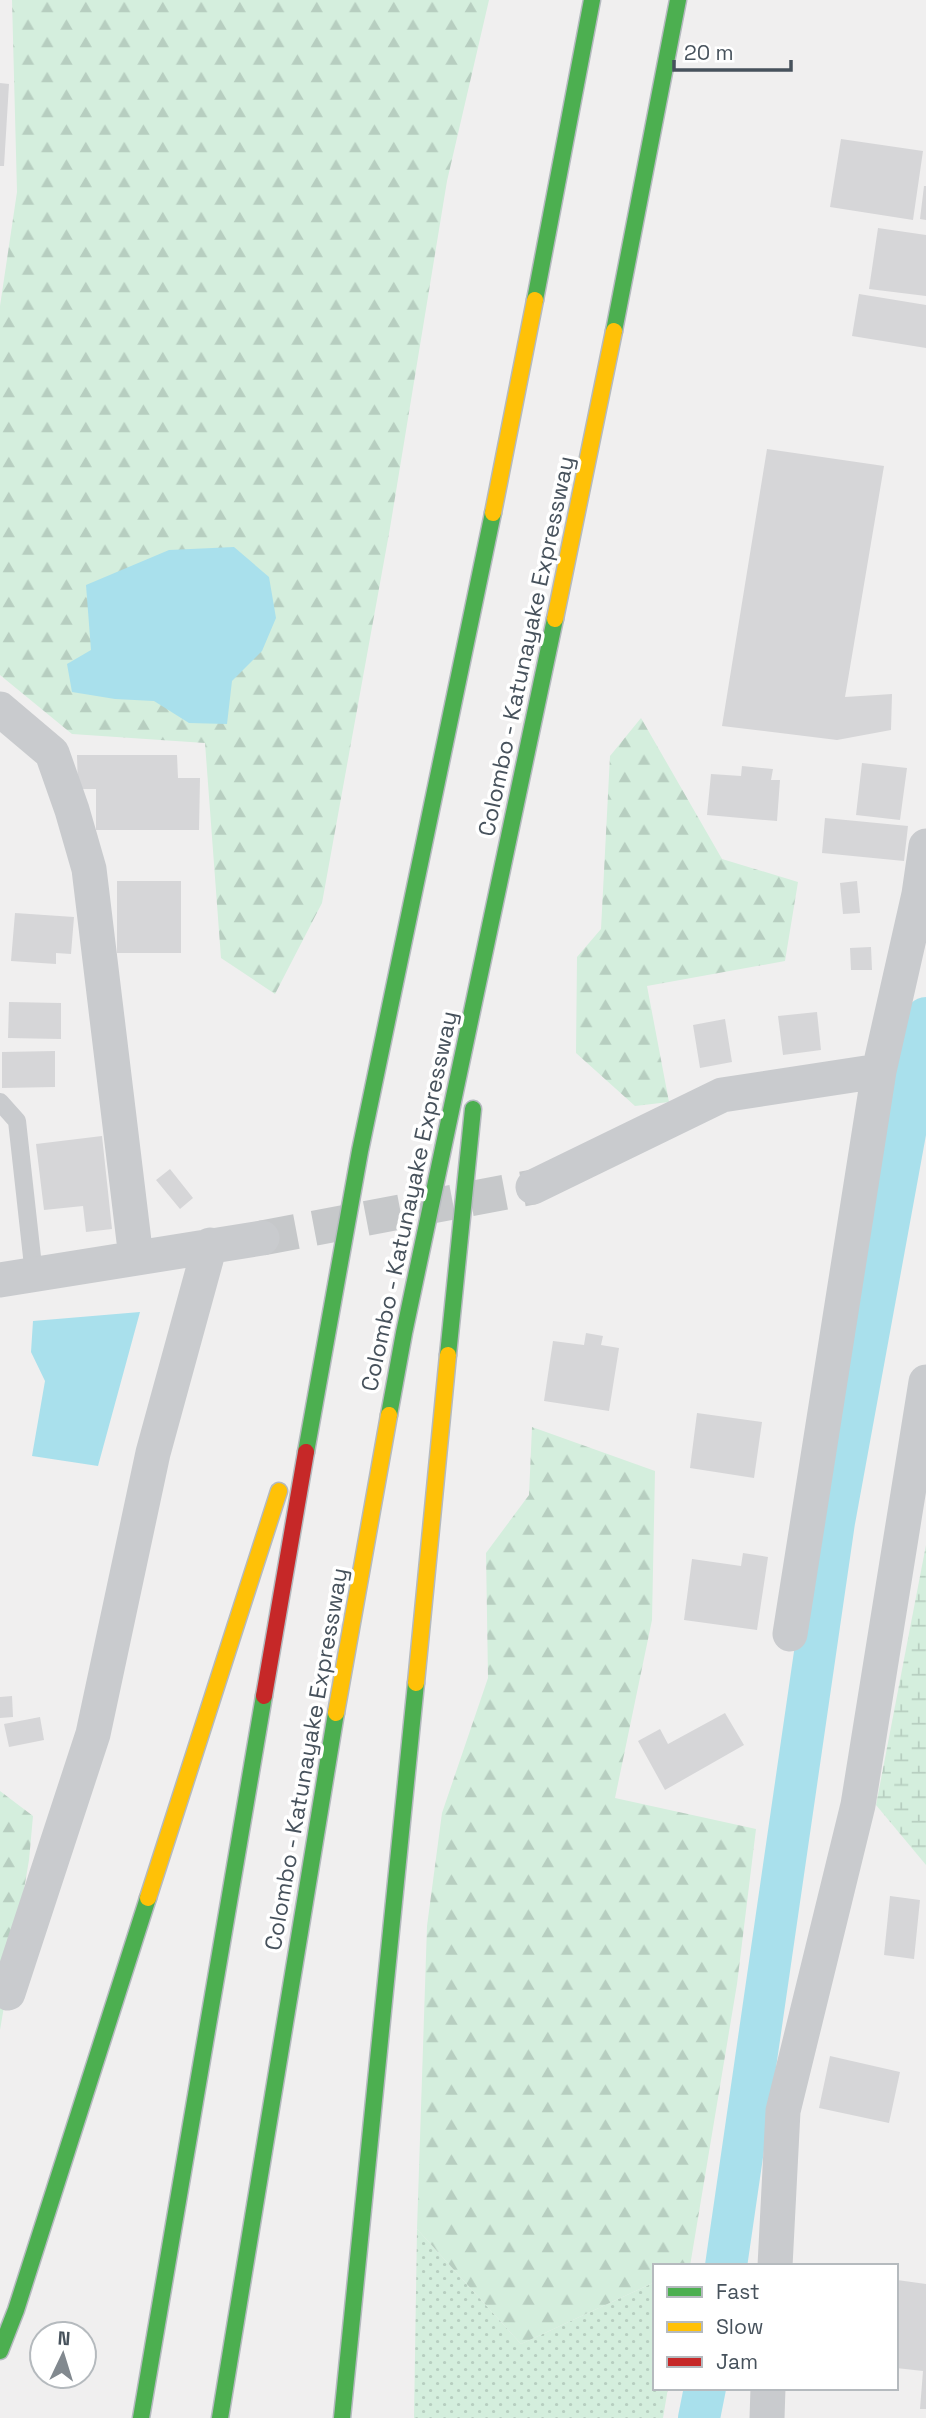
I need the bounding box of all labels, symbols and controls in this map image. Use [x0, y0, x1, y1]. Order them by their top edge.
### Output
scale bar [674, 28, 791, 72]
text: 20 m [684, 39, 734, 66]
street label: Colombo - Katunayake Expressway [471, 453, 581, 839]
street label: Colombo - Katunayake Expressway [354, 1008, 464, 1394]
street label: Colombo - Katunayake Expressway [258, 1565, 354, 1953]
legend [653, 2264, 898, 2390]
text: Fast [716, 2278, 760, 2305]
text: Slow [716, 2313, 764, 2340]
north arrow [28, 2320, 98, 2390]
text: N [57, 2326, 71, 2351]
text: Jam [716, 2348, 758, 2375]

